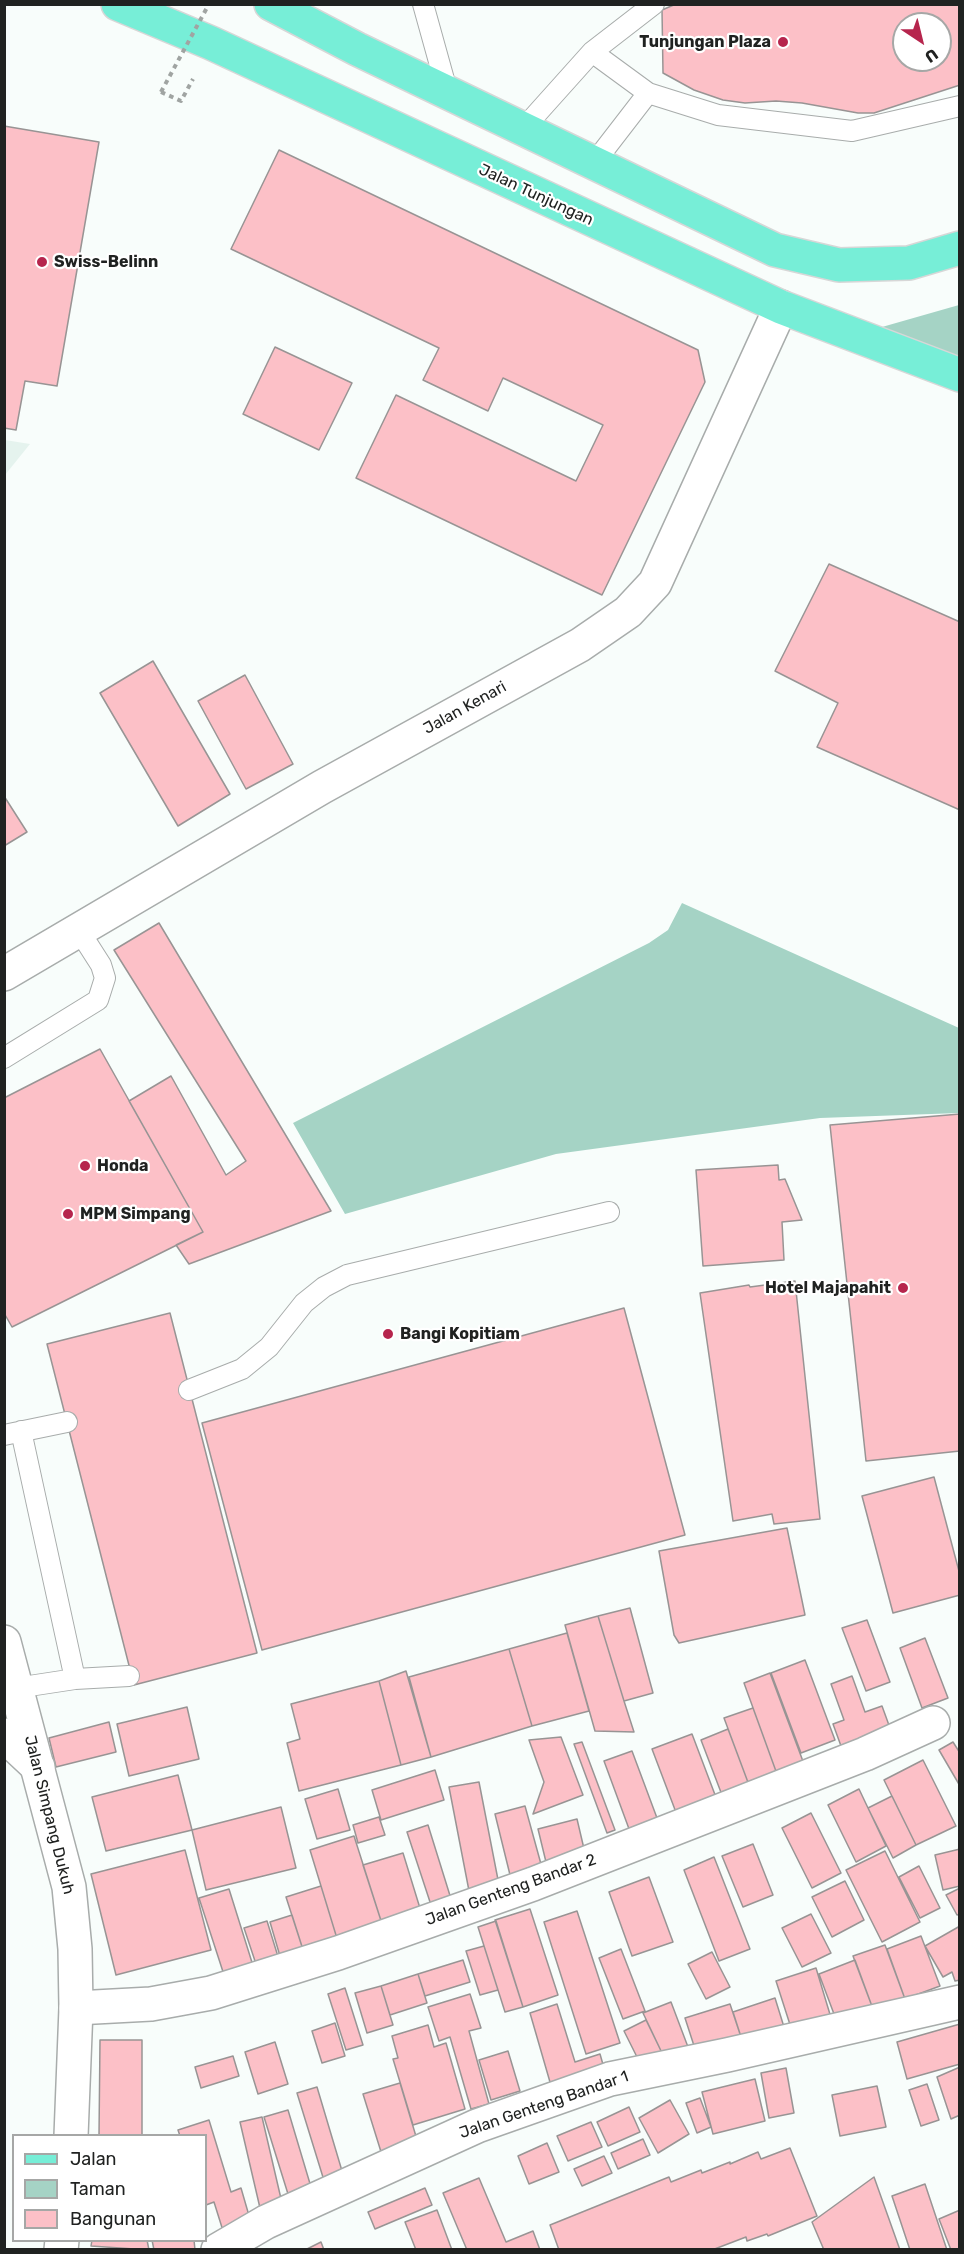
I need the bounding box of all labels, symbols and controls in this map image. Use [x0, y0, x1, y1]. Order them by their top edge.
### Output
north arrow [892, 12, 952, 72]
place label: Tunjungan Plaza [639, 32, 771, 52]
marker: Tunjungan Plaza [776, 35, 790, 49]
text: U [921, 44, 942, 67]
street label: Jalan Tunjungan [476, 160, 596, 230]
place label: Swiss-Belinn [54, 252, 158, 272]
marker: Swiss-Belinn [35, 255, 49, 269]
street label: Jalan Kenari [420, 677, 510, 739]
place label: Honda [97, 1156, 149, 1176]
marker: Honda [78, 1159, 92, 1173]
place label: MPM Simpang [80, 1204, 191, 1224]
marker: MPM Simpang [61, 1207, 75, 1221]
place label: Hotel Majapahit [765, 1278, 891, 1298]
marker: Hotel Majapahit [896, 1281, 910, 1295]
place label: Bangi Kopitiam [400, 1324, 520, 1344]
marker: Bangi Kopitiam [381, 1327, 395, 1341]
street label: Jalan Simpang Dukuh [20, 1734, 78, 1896]
street label: Jalan Genteng Bandar 2 [423, 1850, 599, 1930]
street label: Jalan Genteng Bandar 1 [457, 2067, 631, 2143]
legend [12, 2134, 207, 2242]
text: Jalan [70, 2148, 117, 2170]
text: Taman [70, 2178, 126, 2200]
text: Bangunan [70, 2208, 156, 2230]

